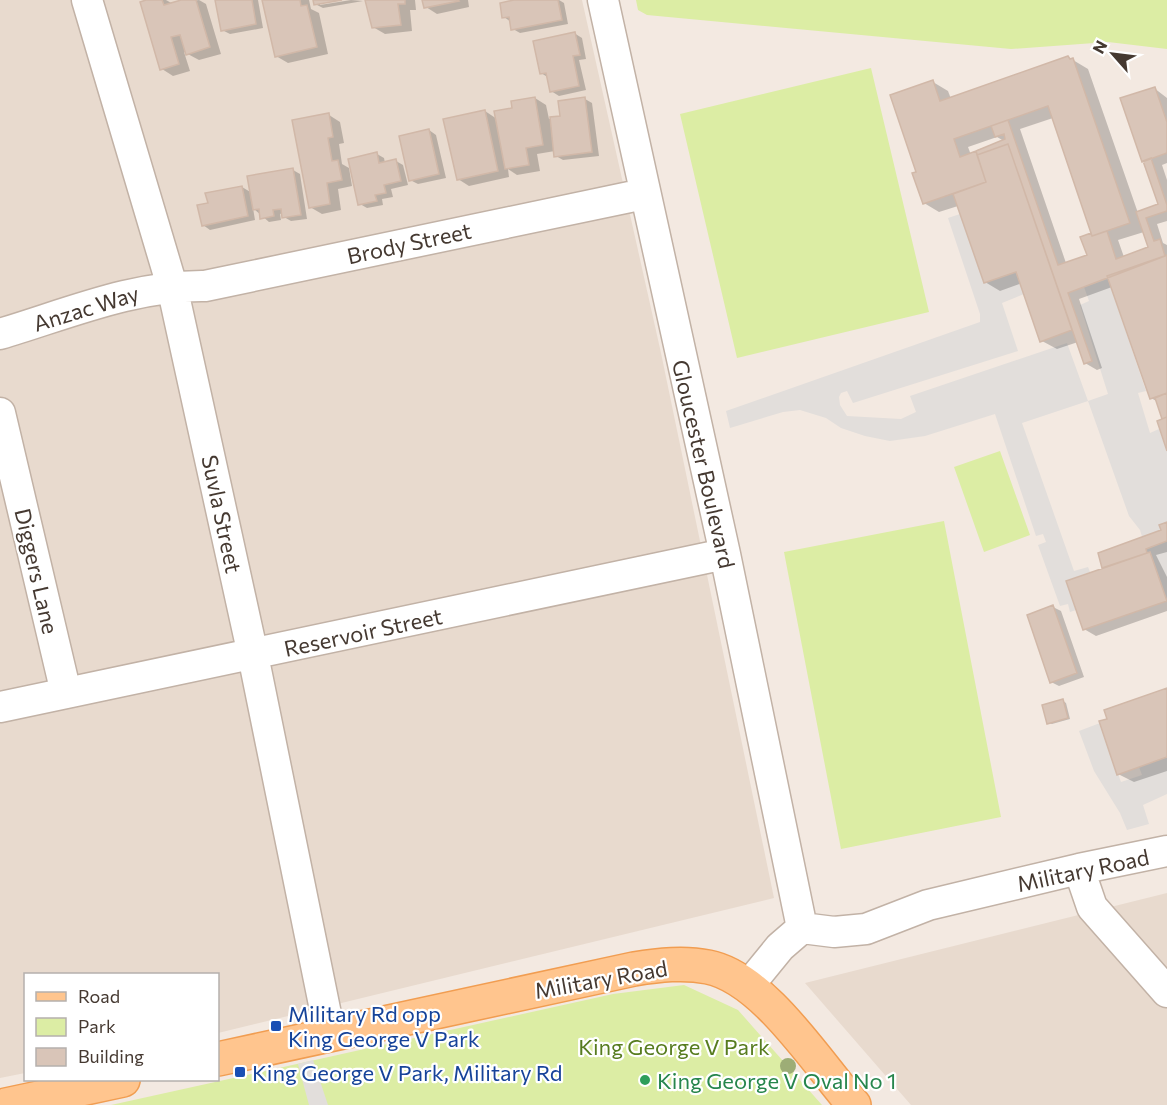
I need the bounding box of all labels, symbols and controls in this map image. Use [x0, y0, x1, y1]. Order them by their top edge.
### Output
north arrow [1083, 24, 1143, 84]
text: N [1088, 37, 1111, 56]
street label: Brody Street [344, 217, 474, 269]
street label: Anzac Way [30, 279, 142, 337]
street label: Gloucester Boulevard [667, 357, 741, 571]
street label: Suvla Street [196, 453, 248, 575]
street label: Diggers Lane [9, 506, 65, 636]
street label: Reservoir Street [281, 602, 445, 662]
street label: Military Road [1015, 843, 1151, 897]
street label: Military Road [533, 954, 669, 1004]
legend [24, 973, 219, 1081]
text: Road [78, 985, 120, 1007]
place label: Military Rd opp King George V Park [288, 1000, 480, 1052]
text: Park [78, 1015, 116, 1037]
marker: Military Rd opp King George V Park [269, 1019, 283, 1033]
park label: King George V Park [578, 1033, 770, 1060]
text: Building [78, 1045, 144, 1067]
place label: King George V Park, Military Rd [252, 1059, 563, 1086]
marker: King George V Park, Military Rd [233, 1065, 247, 1079]
place label: King George V Oval No 1 [657, 1067, 896, 1094]
marker: King George V Oval No 1 [638, 1073, 652, 1087]

